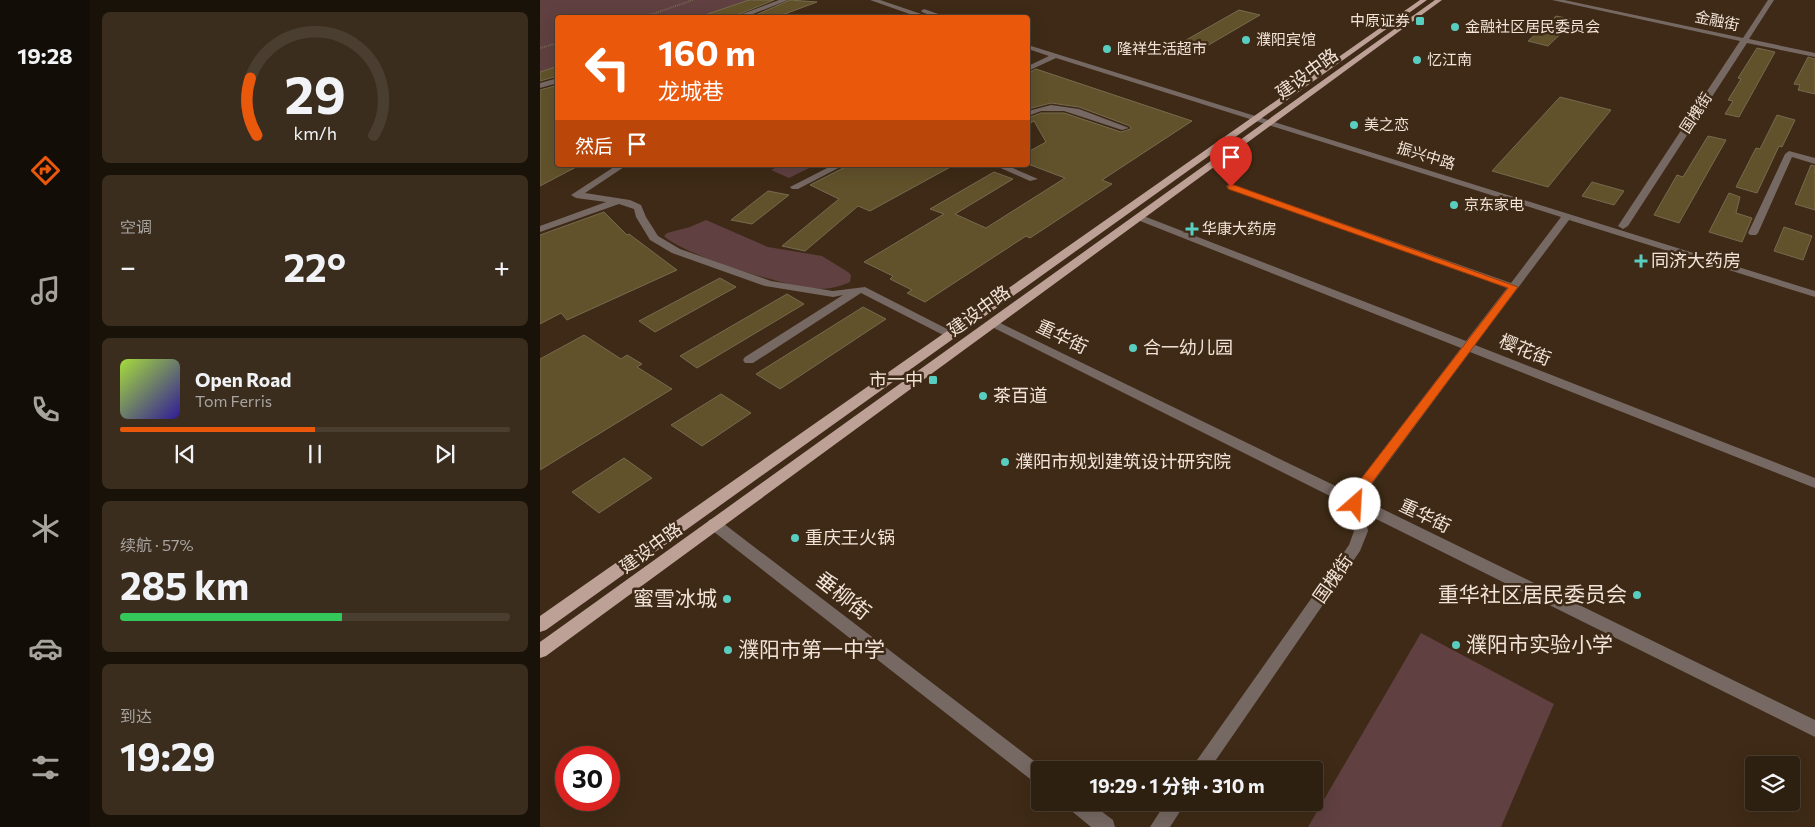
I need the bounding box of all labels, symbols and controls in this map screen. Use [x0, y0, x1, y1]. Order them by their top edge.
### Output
street label: 金融街 [1693, 7, 1741, 34]
place label: 中原证券 [1350, 11, 1410, 29]
marker: 中原证券 [1414, 15, 1426, 27]
place label: 金融社区居民委员会 [1465, 17, 1600, 35]
marker: 金融社区居民委员会 [1449, 21, 1461, 33]
text: 160 m [658, 30, 756, 73]
place label: 濮阳宾馆 [1256, 30, 1316, 48]
marker: 濮阳宾馆 [1240, 34, 1252, 46]
icon: left [575, 35, 640, 100]
place label: 隆祥生活超市 [1117, 39, 1207, 57]
text: 19:28 [17, 42, 73, 69]
marker: 隆祥生活超市 [1101, 43, 1113, 55]
street label: 建设中路 [1271, 43, 1342, 103]
place label: 忆江南 [1427, 50, 1472, 68]
marker: 忆江南 [1411, 54, 1423, 66]
text: 29 [284, 61, 346, 125]
text: 龙城巷 [658, 77, 724, 104]
street label: 国槐街 [1675, 89, 1715, 136]
place label: 美之恋 [1364, 115, 1409, 133]
marker: 美之恋 [1348, 119, 1360, 131]
text: km/h [293, 122, 337, 144]
icon: arrive [623, 130, 651, 158]
text: 然后 [575, 134, 613, 157]
pin [1210, 136, 1252, 187]
street label: 振兴中路 [1395, 138, 1458, 172]
icon: arrive [1217, 143, 1245, 171]
icon: directions [28, 153, 63, 188]
place label: 京东家电 [1464, 195, 1524, 213]
marker: 京东家电 [1448, 199, 1460, 211]
text: 空调 [120, 217, 152, 236]
place label: 华康大药房 [1202, 219, 1277, 237]
marker: 华康大药房 [1186, 223, 1198, 235]
text: 22° [283, 243, 346, 290]
text: − [120, 249, 136, 283]
text: + [494, 249, 510, 283]
place label: 同济大药房 [1651, 249, 1741, 271]
marker: 同济大药房 [1635, 255, 1647, 267]
icon: music [28, 273, 63, 308]
street label: 建设中路 [943, 280, 1014, 340]
street label: 重华街 [1033, 314, 1092, 358]
street label: 樱花街 [1496, 329, 1555, 369]
place label: 合一幼儿园 [1143, 336, 1233, 358]
marker: 合一幼儿园 [1127, 342, 1139, 354]
text: Open Road [195, 368, 291, 391]
place label: 市一中 [869, 368, 923, 390]
marker: 市一中 [927, 374, 939, 386]
place label: 茶百道 [993, 384, 1047, 406]
marker: 茶百道 [977, 390, 989, 402]
text: Tom Ferris [195, 391, 272, 410]
icon: phone [28, 392, 63, 427]
icon: previous [171, 440, 199, 468]
icon: pause [301, 440, 329, 468]
icon: next [431, 440, 459, 468]
place label: 濮阳市规划建筑设计研究院 [1015, 450, 1231, 472]
marker: 濮阳市规划建筑设计研究院 [999, 456, 1011, 468]
position arrow [1328, 477, 1380, 529]
street label: 重华街 [1396, 493, 1455, 537]
icon: climate [28, 511, 63, 546]
street label: 建设中路 [615, 517, 686, 577]
place label: 重庆王火锅 [805, 526, 895, 548]
marker: 重庆王火锅 [789, 532, 801, 544]
text: 续航 · 57% [120, 535, 194, 554]
street label: 国槐街 [1308, 550, 1357, 607]
text: 285 km [120, 561, 249, 608]
street label: 垂柳街 [811, 566, 876, 624]
place label: 重华社区居民委员会 [1438, 581, 1627, 606]
place label: 蜜雪冰城 [633, 585, 717, 610]
marker: 重华社区居民委员会 [1631, 589, 1643, 601]
marker: 蜜雪冰城 [721, 593, 733, 605]
icon: car [28, 631, 63, 666]
place label: 濮阳市实验小学 [1466, 631, 1613, 656]
place label: 濮阳市第一中学 [738, 636, 885, 661]
marker: 濮阳市实验小学 [1450, 639, 1462, 651]
marker: 濮阳市第一中学 [722, 644, 734, 656]
text: 到达 [120, 706, 152, 725]
text: 19:29 [120, 732, 216, 779]
speed limit sign: 30 [555, 746, 620, 811]
icon: filters [28, 750, 63, 785]
map controls [1745, 756, 1800, 811]
button: layers [1745, 756, 1800, 811]
text: 19:29 · 1 分钟 · 310 m [1089, 774, 1265, 797]

